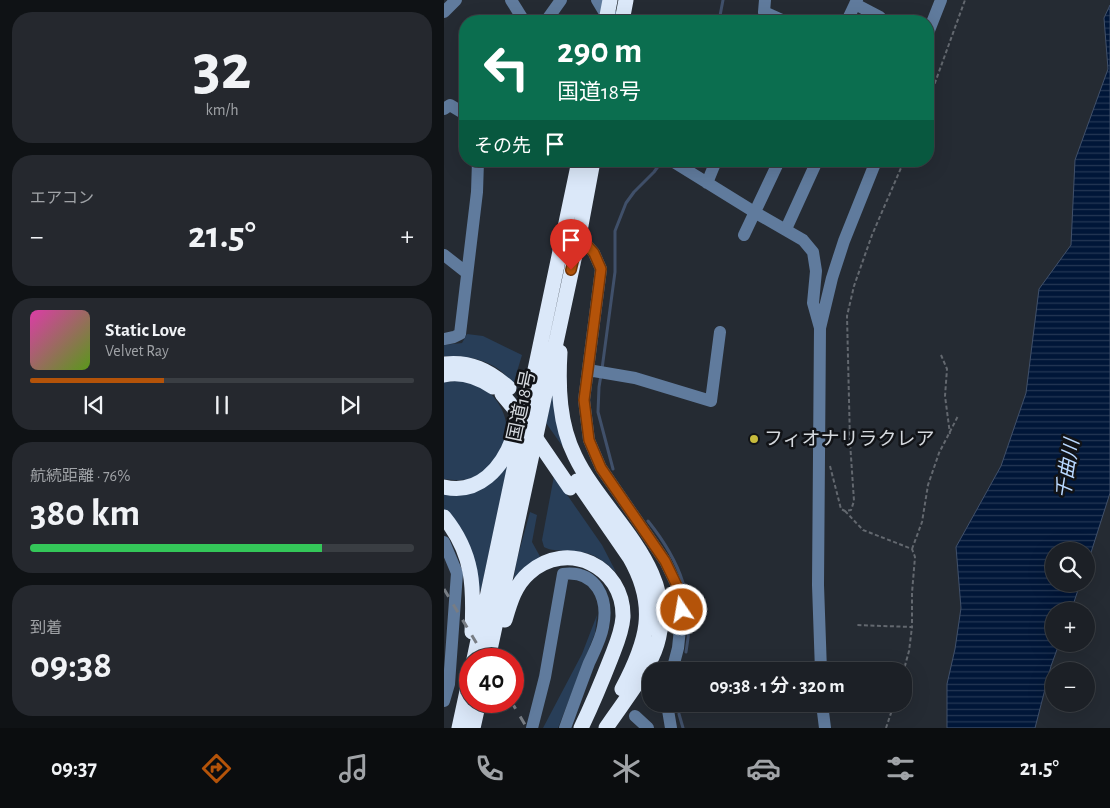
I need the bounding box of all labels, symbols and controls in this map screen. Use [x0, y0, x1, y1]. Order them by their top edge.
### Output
text: 290 m [557, 34, 642, 69]
icon: left [474, 35, 539, 100]
text: 32 [193, 36, 251, 101]
text: 国道18号 [557, 81, 641, 103]
text: km/h [205, 102, 239, 118]
icon: arrive [541, 130, 569, 158]
text: その先 [474, 137, 531, 156]
text: エアコン [30, 190, 94, 206]
text: 21.5° [188, 217, 256, 255]
pin [550, 219, 592, 270]
text: − [30, 223, 43, 251]
text: + [401, 223, 414, 251]
icon: arrive [557, 226, 585, 254]
text: Static Love [105, 321, 186, 340]
text: Velvet Ray [105, 343, 169, 359]
street label: 国道18号 [504, 368, 539, 443]
icon: previous [80, 391, 108, 419]
icon: pause [208, 391, 236, 419]
icon: next [336, 391, 364, 419]
place label: フィオナリラクレア [764, 429, 935, 449]
marker: フィオナリラクレア [748, 433, 760, 445]
water label: 千曲川 [1052, 436, 1083, 500]
text: 航続距離 · 76% [30, 468, 130, 484]
text: 380 km [30, 495, 140, 533]
map controls [1045, 542, 1095, 712]
button: search [1045, 542, 1095, 592]
position arrow [655, 583, 707, 635]
button: + [1045, 602, 1095, 652]
text: 到着 [30, 620, 62, 636]
text: 09:38 [30, 647, 112, 685]
speed limit sign: 40 [459, 648, 524, 713]
button: − [1045, 662, 1095, 712]
text: 09:38 · 1 分 · 320 m [709, 677, 845, 696]
icon: directions [199, 751, 234, 786]
icon: music [336, 751, 371, 786]
icon: phone [472, 751, 507, 786]
icon: climate [609, 751, 644, 786]
icon: car [746, 751, 781, 786]
icon: filters [883, 751, 918, 786]
text: 09:37 [51, 757, 97, 779]
text: 21.5° [1020, 757, 1059, 779]

